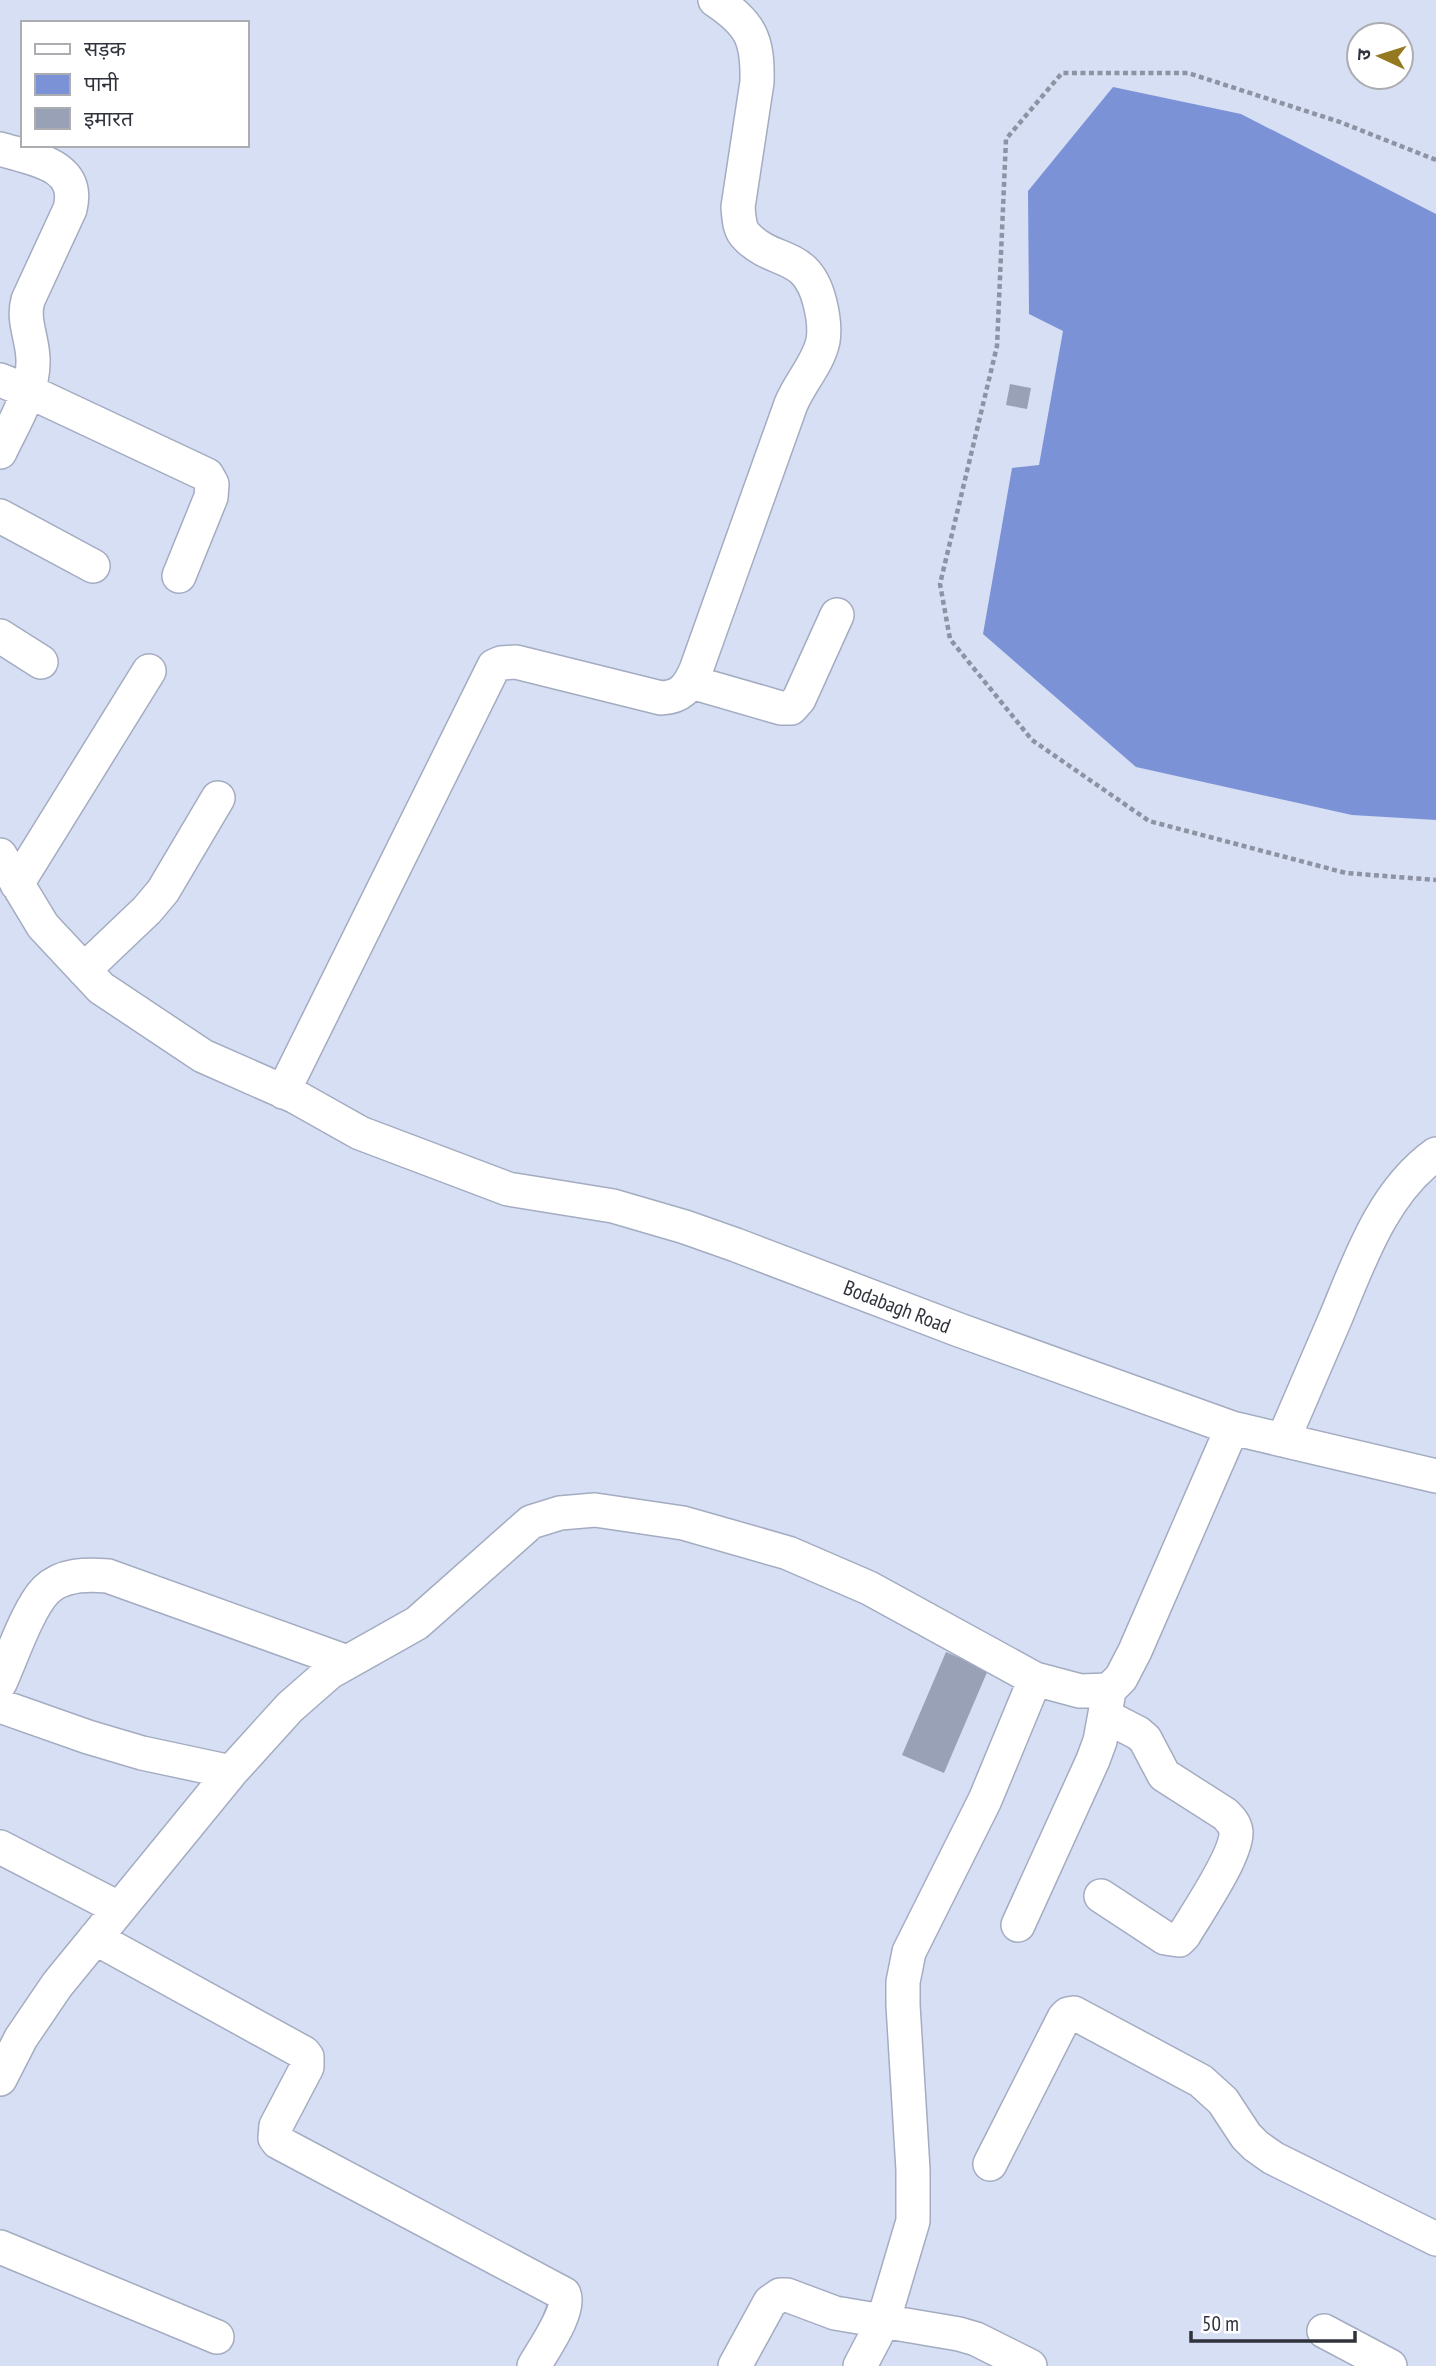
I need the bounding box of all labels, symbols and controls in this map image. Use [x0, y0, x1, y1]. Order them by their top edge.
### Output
legend [21, 21, 248, 147]
north arrow [1345, 21, 1415, 91]
text: सड़क [84, 35, 126, 62]
text: उ [1351, 48, 1375, 61]
text: पानी [84, 70, 119, 97]
text: इमारत [84, 105, 134, 132]
street label: Bodabagh Road [840, 1274, 955, 1339]
scale bar [1191, 2300, 1356, 2344]
text: 50 m [1202, 2310, 1239, 2337]

